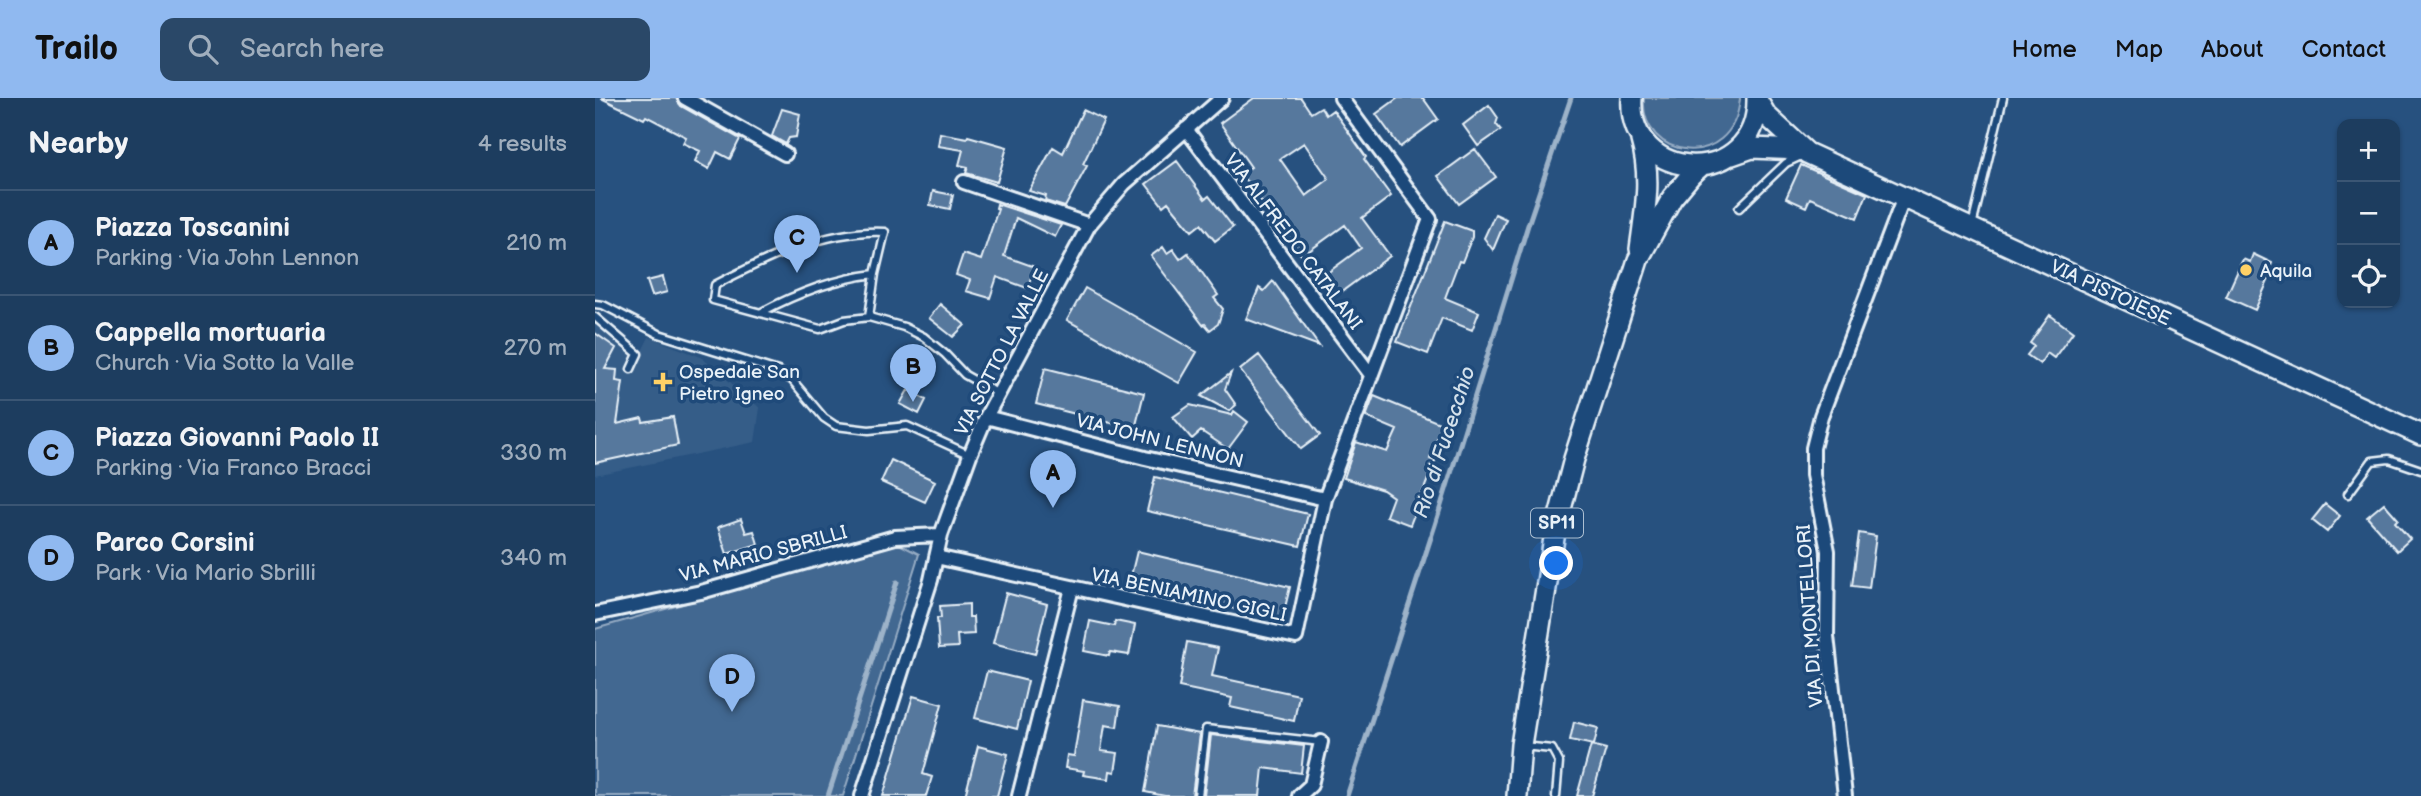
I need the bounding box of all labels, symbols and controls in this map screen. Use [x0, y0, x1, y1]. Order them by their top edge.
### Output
search box [160, 18, 650, 81]
text: Trailo [35, 29, 118, 69]
icon: search [184, 30, 222, 68]
text: Search here [240, 34, 384, 65]
text: Home [2012, 35, 2077, 64]
text: Map [2115, 35, 2163, 64]
text: About [2201, 35, 2263, 64]
text: Contact [2301, 35, 2386, 64]
map controls [2337, 119, 2400, 308]
button: + [2337, 119, 2400, 182]
text: Nearby [28, 126, 128, 162]
text: 4 results [478, 130, 567, 158]
street label: VIA ALFREDO CATALANI [1219, 149, 1367, 335]
button: − [2337, 182, 2400, 245]
text: Piazza Toscanini [95, 213, 290, 244]
pin: C [774, 215, 820, 273]
text: A [44, 229, 58, 257]
text: 210 m [506, 229, 567, 257]
text: Parking · Via John Lennon [95, 244, 359, 272]
button: locate [2337, 245, 2400, 308]
street label: VIA PISTOIESE [2046, 255, 2174, 331]
place label: Aquila [2260, 260, 2312, 283]
marker: Aquila [2238, 262, 2254, 278]
street label: VIA SOTTO LA VALLE [950, 266, 1054, 440]
text: Cappella mortuaria [95, 318, 326, 349]
text: B [43, 334, 59, 362]
text: 270 m [503, 334, 567, 362]
pin: B [890, 344, 936, 402]
text: Church · Via Sotto la Valle [95, 349, 354, 377]
place label: Ospedale San Pietro Igneo [679, 361, 800, 406]
water label: Rio di Fucecchio [1408, 363, 1481, 521]
marker: Ospedale San Pietro Igneo [653, 372, 673, 392]
street label: VIA JOHN LENNON [1073, 409, 1246, 473]
text: Piazza Giovanni Paolo II [95, 423, 379, 454]
text: C [43, 439, 59, 467]
text: 330 m [500, 439, 567, 467]
pin: A [1030, 450, 1076, 508]
text: Parking · Via Franco Bracci [95, 454, 371, 482]
road number: SP11 [1531, 508, 1583, 538]
street label: VIA MARIO SBRILLI [677, 521, 850, 588]
street label: VIA DI MONTELLORI [1793, 523, 1828, 708]
text: Parco Corsini [95, 528, 255, 559]
text: D [43, 544, 59, 572]
text: 340 m [500, 544, 567, 572]
your location [1539, 546, 1573, 580]
text: Park · Via Mario Sbrilli [95, 559, 316, 587]
street label: VIA BENIAMINO GIGLI [1089, 564, 1289, 627]
pin: D [709, 654, 755, 712]

